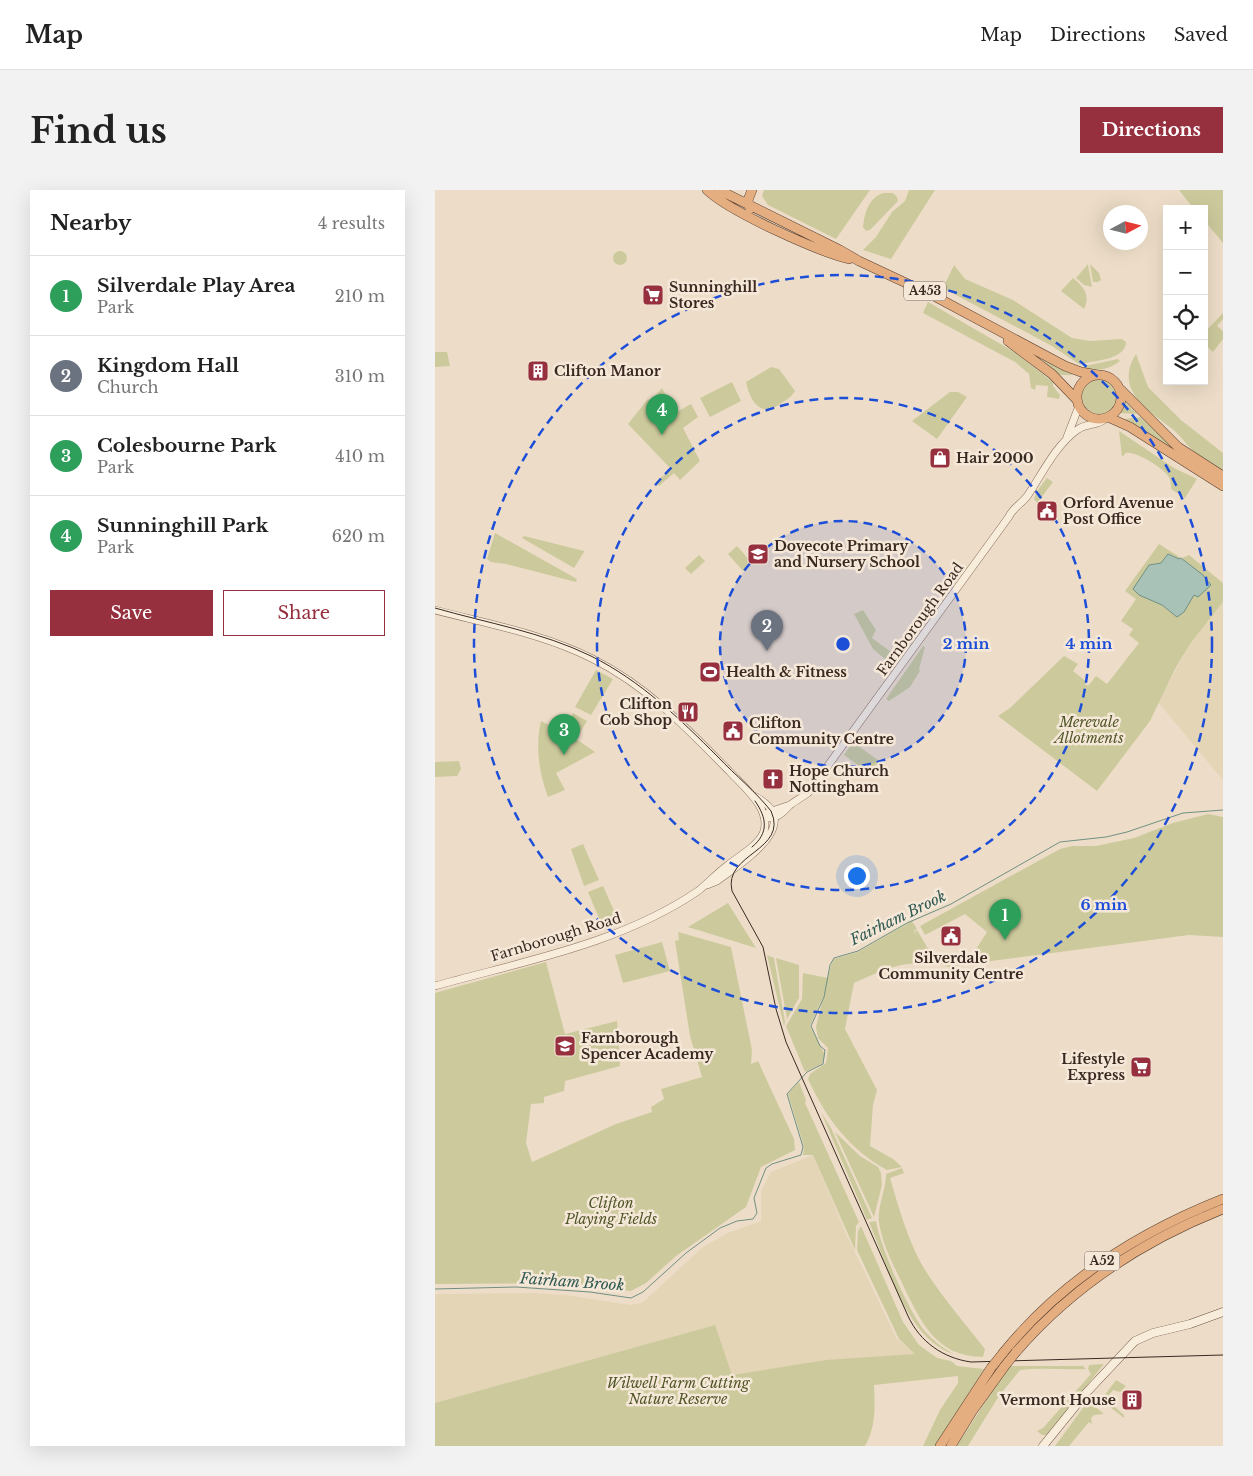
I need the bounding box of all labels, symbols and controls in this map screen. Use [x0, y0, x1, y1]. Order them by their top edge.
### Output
text: Map [25, 20, 83, 49]
text: Map [980, 24, 1022, 46]
text: Directions [1050, 24, 1146, 46]
text: Saved [1174, 24, 1228, 46]
button: Directions [1080, 107, 1223, 153]
text: Find us [30, 109, 167, 152]
north arrow [1103, 205, 1148, 250]
map controls [1163, 205, 1208, 385]
button: + [1163, 205, 1208, 250]
text: Nearby [50, 210, 131, 236]
text: 4 results [318, 213, 385, 233]
button: − [1163, 250, 1208, 295]
text: Silverdale Play Area [97, 274, 295, 297]
place label: Sunninghill Stores [669, 278, 757, 312]
road number: A453 [904, 282, 946, 300]
supermarket icon: Sunninghill Stores [641, 283, 665, 307]
text: 1 [63, 286, 69, 306]
text: 210 m [335, 286, 385, 306]
button: locate [1163, 295, 1208, 340]
text: Park [97, 297, 134, 317]
button: layers [1163, 340, 1208, 385]
text: Kingdom Hall [97, 354, 239, 377]
building icon: Clifton Manor [526, 359, 550, 383]
place label: Clifton Manor [554, 362, 661, 380]
text: 2 [61, 366, 71, 386]
text: 310 m [335, 366, 385, 386]
text: Church [97, 377, 159, 397]
pin: 4 [646, 394, 678, 435]
text: Colesbourne Park [97, 434, 277, 457]
text: 3 [61, 446, 71, 466]
text: 410 m [335, 446, 385, 466]
shop icon: Hair 2000 [928, 446, 952, 470]
place label: Hair 2000 [956, 449, 1034, 467]
text: Park [97, 457, 134, 477]
place label: Orford Avenue Post Office [1063, 494, 1174, 528]
public building icon: Orford Avenue Post Office [1035, 499, 1059, 523]
text: Sunninghill Park [97, 514, 268, 537]
text: 4 [61, 526, 71, 546]
text: 620 m [332, 526, 385, 546]
text: Park [97, 537, 134, 557]
place label: Dovecote Primary and Nursery School [774, 537, 920, 571]
school or university icon: Dovecote Primary and Nursery School [746, 542, 770, 566]
street label: Farnborough Road [873, 558, 967, 679]
button: Save [50, 590, 213, 636]
button: Share [223, 590, 385, 636]
pin: 2 [751, 610, 783, 651]
text: 2 min [943, 634, 989, 653]
text: 4 min [1066, 634, 1113, 653]
centre of rings [834, 635, 852, 653]
sports icon: Health & Fitness [698, 660, 722, 684]
place label: Health & Fitness [726, 663, 847, 681]
place label: Clifton Cob Shop [600, 695, 672, 729]
restaurant icon: Clifton Cob Shop [676, 700, 700, 724]
park label: Merevale Allotments [1052, 713, 1124, 747]
pin: 3 [548, 714, 580, 755]
place label: Clifton Community Centre [749, 714, 894, 748]
public building icon: Clifton Community Centre [721, 719, 745, 743]
place label: Hope Church Nottingham [789, 762, 889, 796]
church icon: Hope Church Nottingham [761, 767, 785, 791]
your location [844, 863, 870, 889]
water label: Fairham Brook [846, 886, 949, 949]
text: 6 min [1080, 895, 1128, 914]
pin: 1 [989, 899, 1021, 940]
street label: Farnborough Road [489, 908, 624, 965]
public building icon: Silverdale Community Centre [939, 924, 963, 948]
place label: Silverdale Community Centre [879, 949, 1023, 983]
place label: Farnborough Spencer Academy [581, 1029, 714, 1063]
school or university icon: Farnborough Spencer Academy [553, 1034, 577, 1058]
place label: Lifestyle Express [1061, 1050, 1125, 1084]
supermarket icon: Lifestyle Express [1129, 1055, 1153, 1079]
park label: Clifton Playing Fields [564, 1194, 657, 1228]
road number: A52 [1085, 1252, 1119, 1270]
water label: Fairham Brook [518, 1268, 625, 1295]
park label: Wilwell Farm Cutting Nature Reserve [606, 1374, 751, 1408]
building icon: Vermont House [1120, 1388, 1144, 1412]
place label: Vermont House [999, 1391, 1116, 1409]

